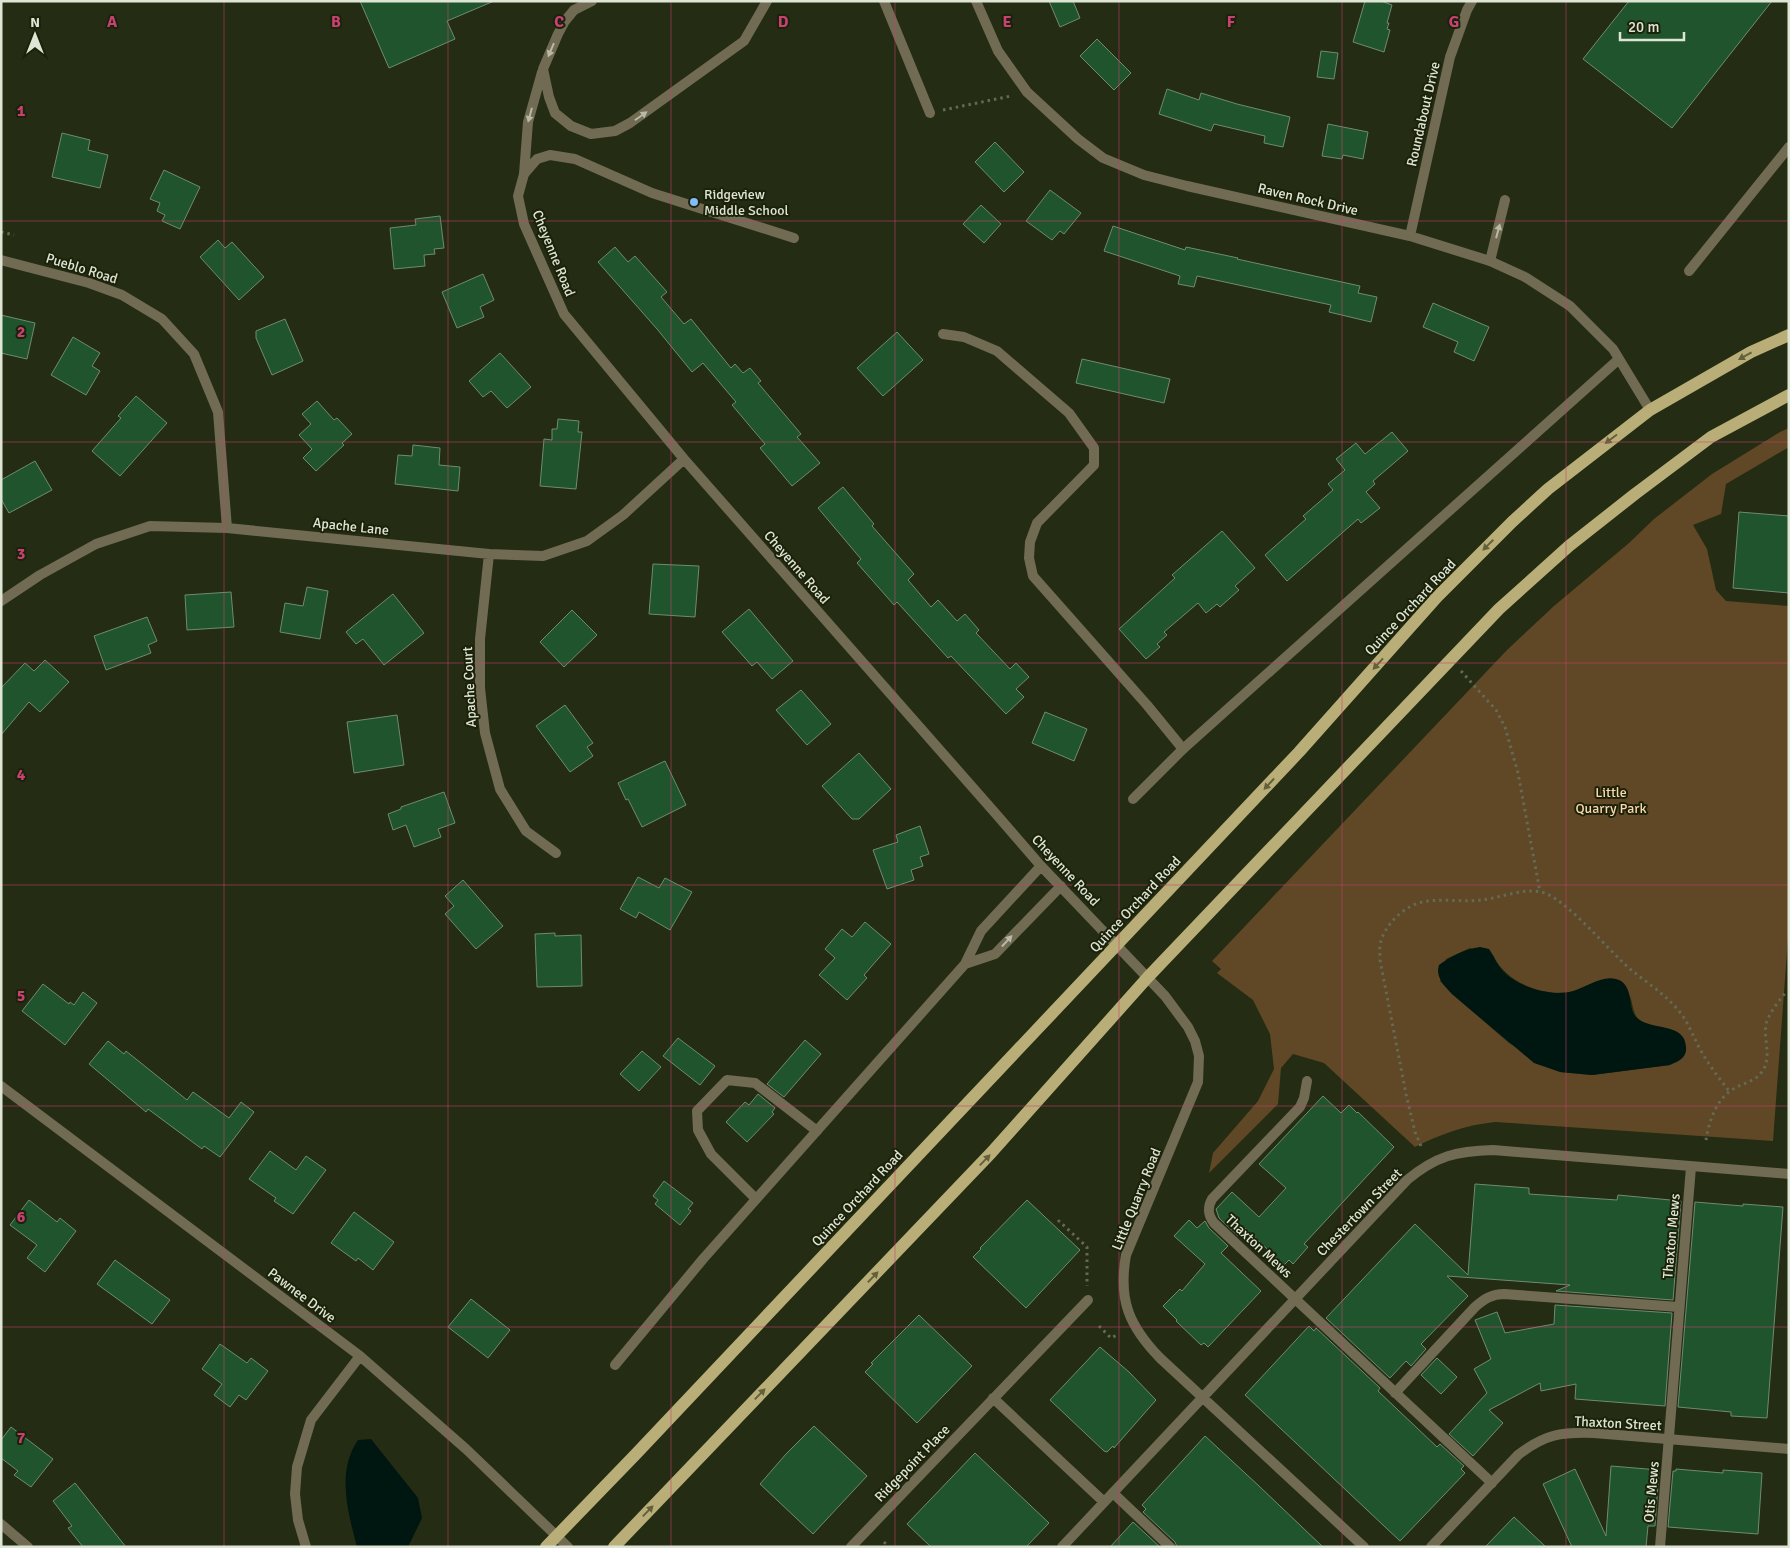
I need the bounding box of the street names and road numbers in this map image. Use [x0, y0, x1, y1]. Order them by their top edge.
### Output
street label: Roundabout Drive [1403, 60, 1444, 168]
street label: Raven Rock Drive [1256, 180, 1360, 219]
street label: Cheyenne Road [528, 208, 579, 299]
street label: Pueblo Road [44, 250, 120, 287]
street label: Apache Lane [312, 514, 390, 539]
street label: Cheyenne Road [760, 527, 833, 607]
street label: Quince Orchard Road [1361, 556, 1459, 659]
street label: Apache Court [459, 646, 480, 728]
street label: Cheyenne Road [1028, 831, 1103, 910]
street label: Quince Orchard Road [1086, 853, 1184, 956]
street label: Little Quarry Road [1108, 1146, 1165, 1253]
street label: Quince Orchard Road [808, 1147, 906, 1250]
street label: Chestertown Street [1313, 1165, 1406, 1260]
street label: Thaxton Mews [1659, 1193, 1684, 1279]
street label: Thaxton Mews [1222, 1211, 1296, 1282]
street label: Pawnee Drive [264, 1264, 339, 1326]
street label: Thaxton Street [1574, 1413, 1662, 1434]
street label: Ridgepoint Place [871, 1421, 953, 1505]
street label: Otis Mews [1640, 1461, 1663, 1523]

